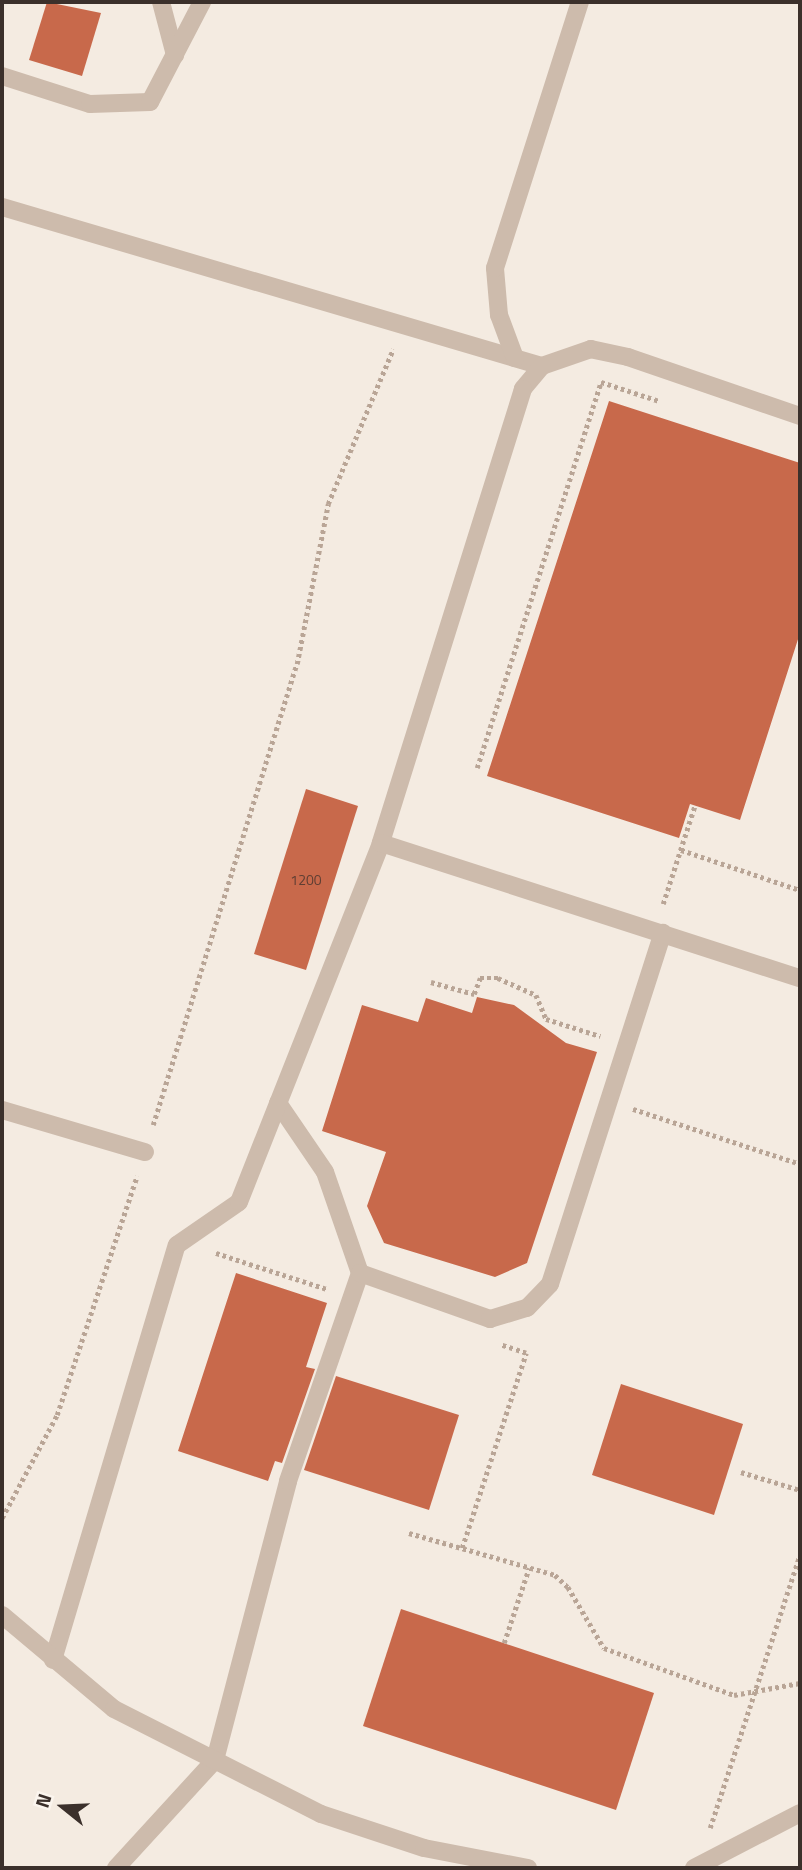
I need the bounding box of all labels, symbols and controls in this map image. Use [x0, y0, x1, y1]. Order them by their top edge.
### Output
house number: 1200 [290, 872, 322, 888]
north arrow [28, 1772, 98, 1842]
text: N [27, 1790, 58, 1811]

